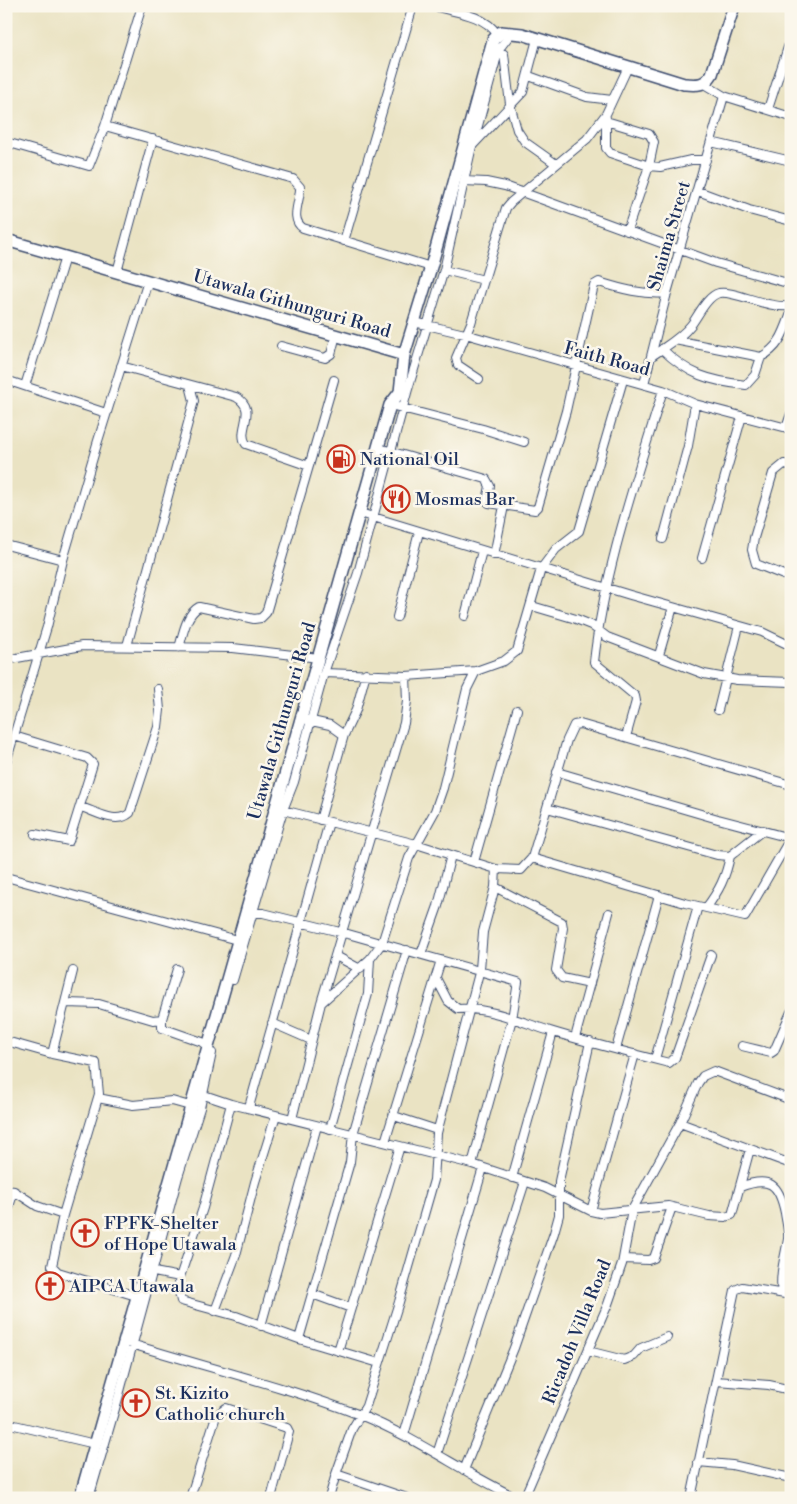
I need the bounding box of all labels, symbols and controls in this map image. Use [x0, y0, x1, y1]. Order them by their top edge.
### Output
street label: Shaima Street [642, 178, 696, 294]
street label: Utawala Githunguri Road [190, 265, 394, 343]
street label: Faith Road [561, 336, 653, 382]
fuel station icon: National Oil [326, 444, 356, 474]
place label: National Oil [360, 448, 460, 471]
restaurant icon: Mosmas Bar [381, 484, 411, 514]
place label: Mosmas Bar [415, 488, 515, 511]
street label: Utawala Githunguri Road [243, 619, 321, 823]
place label: FPFK-Shelter of Hope Utawala [104, 1212, 237, 1256]
church icon: FPFK-Shelter of Hope Utawala [70, 1218, 100, 1248]
street label: Ricadoh Villa Road [537, 1255, 617, 1408]
church icon: AIPCA Utawala [35, 1271, 65, 1301]
place label: AIPCA Utawala [68, 1275, 195, 1298]
place label: St. Kizito Catholic church [155, 1382, 285, 1426]
church icon: St. Kizito Catholic church [121, 1388, 151, 1418]

